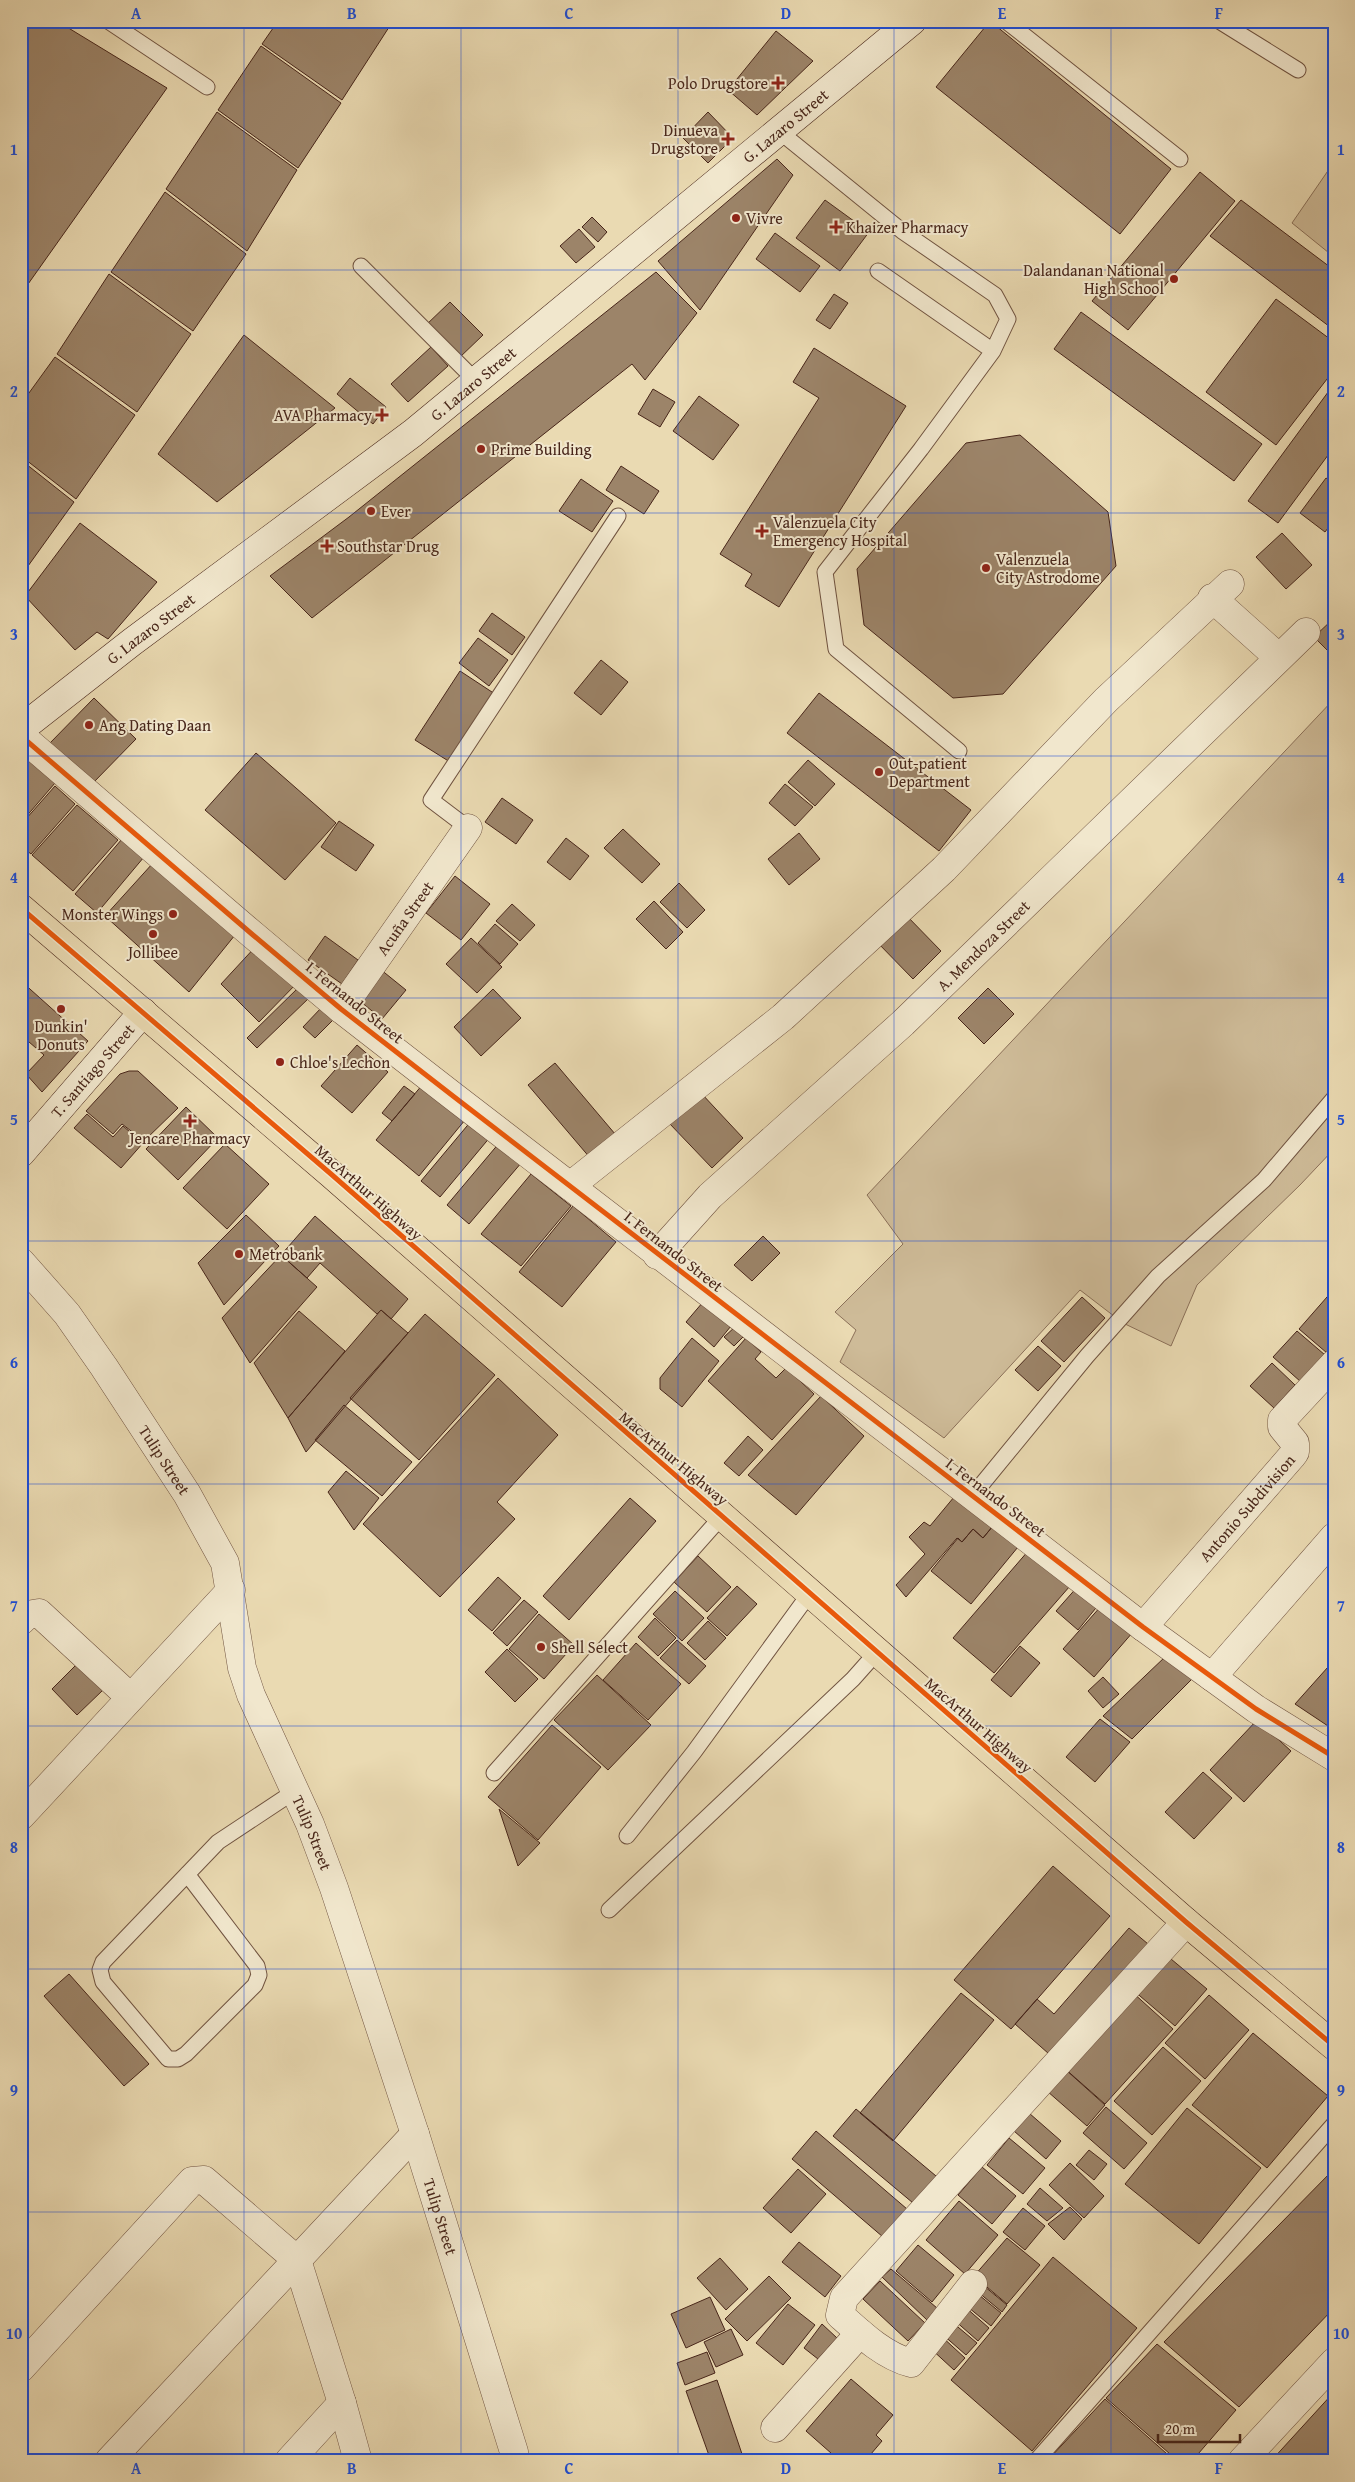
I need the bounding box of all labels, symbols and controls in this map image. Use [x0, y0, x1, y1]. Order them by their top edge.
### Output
text: A [131, 1, 142, 25]
text: B [347, 1, 357, 25]
text: C [564, 1, 574, 25]
text: D [781, 1, 791, 25]
text: E [998, 1, 1007, 25]
text: F [1215, 1, 1223, 25]
place label: Polo Drugstore [668, 71, 768, 95]
marker: Polo Drugstore [772, 77, 784, 89]
street label: G. Lazaro Street [737, 83, 834, 168]
place label: Dinueva Drugstore [651, 118, 718, 160]
marker: Dinueva Drugstore [722, 133, 734, 145]
text: 1 [10, 137, 18, 161]
text: 1 [1337, 137, 1345, 161]
place label: Vivre [746, 206, 783, 230]
marker: Vivre [730, 212, 742, 224]
place label: Khaizer Pharmacy [846, 215, 969, 239]
marker: Khaizer Pharmacy [830, 221, 842, 233]
place label: Dalandanan National High School [1023, 258, 1165, 300]
marker: Dalandanan National High School [1168, 273, 1180, 285]
street label: G. Lazaro Street [425, 340, 521, 426]
text: 2 [10, 379, 18, 403]
text: 2 [1337, 379, 1345, 403]
place label: AVA Pharmacy [274, 403, 372, 427]
marker: AVA Pharmacy [376, 409, 388, 421]
place label: Prime Building [491, 437, 592, 461]
marker: Prime Building [475, 443, 487, 455]
place label: Ever [381, 499, 411, 523]
marker: Ever [365, 505, 377, 517]
place label: Valenzuela City Emergency Hospital [773, 510, 908, 552]
marker: Valenzuela City Emergency Hospital [755, 524, 769, 538]
place label: Southstar Drug [337, 534, 439, 558]
marker: Southstar Drug [321, 540, 333, 552]
place label: Valenzuela City Astrodome [996, 547, 1100, 589]
marker: Valenzuela City Astrodome [980, 562, 992, 574]
street label: G. Lazaro Street [101, 587, 200, 670]
text: 3 [10, 622, 18, 646]
text: 3 [1337, 622, 1345, 646]
place label: Ang Dating Daan [99, 713, 211, 737]
marker: Ang Dating Daan [83, 719, 95, 731]
place label: Out-patient Department [889, 751, 970, 793]
marker: Out-patient Department [873, 766, 885, 778]
text: 4 [10, 865, 18, 889]
text: 4 [1337, 865, 1345, 889]
street label: Acuña Street [370, 876, 439, 960]
street label: A. Mendoza Street [931, 894, 1035, 996]
place label: Monster Wings [62, 902, 163, 926]
marker: Monster Wings [167, 908, 179, 920]
marker: Jollibee [147, 928, 159, 940]
place label: Jollibee [126, 940, 178, 964]
street label: I. Fernando Street [301, 955, 409, 1049]
marker: Dunkin' Donuts [55, 1003, 67, 1015]
place label: Dunkin' Donuts [34, 1014, 88, 1056]
street label: T. Santiago Street [45, 1018, 140, 1123]
place label: Chloe's Lechon [290, 1050, 390, 1074]
marker: Chloe's Lechon [274, 1056, 286, 1068]
text: 5 [10, 1107, 18, 1131]
text: 5 [1337, 1107, 1345, 1131]
marker: Jencare Pharmacy [184, 1115, 196, 1127]
place label: Jencare Pharmacy [127, 1126, 251, 1150]
street label: MacArthur Highway [310, 1138, 428, 1246]
street label: I. Fernando Street [619, 1205, 729, 1298]
place label: Metrobank [249, 1242, 324, 1266]
marker: Metrobank [233, 1248, 245, 1260]
text: 6 [10, 1350, 18, 1374]
text: 6 [1337, 1350, 1345, 1374]
street label: MacArthur Highway [614, 1405, 734, 1511]
street label: Tulip Street [133, 1420, 197, 1500]
street label: Antonio Subdivision [1193, 1449, 1301, 1567]
street label: I. Fernando Street [941, 1451, 1051, 1543]
text: 7 [10, 1593, 18, 1617]
text: 7 [1337, 1593, 1345, 1617]
place label: Shell Select [551, 1635, 628, 1659]
marker: Shell Select [535, 1641, 547, 1653]
street label: MacArthur Highway [920, 1671, 1038, 1779]
street label: Tulip Street [286, 1791, 338, 1874]
text: 8 [10, 1835, 18, 1859]
text: 8 [1337, 1835, 1345, 1859]
text: 9 [10, 2078, 18, 2102]
text: 9 [1337, 2078, 1345, 2102]
street label: Tulip Street [417, 2175, 464, 2258]
text: 10 [6, 2321, 22, 2345]
text: 10 [1333, 2321, 1349, 2345]
scale bar [1158, 2412, 1240, 2444]
text: 20 m [1165, 2418, 1196, 2439]
text: A [131, 2456, 142, 2480]
text: B [347, 2456, 357, 2480]
text: C [564, 2456, 574, 2480]
text: D [781, 2456, 791, 2480]
text: E [998, 2456, 1007, 2480]
text: F [1215, 2456, 1223, 2480]

